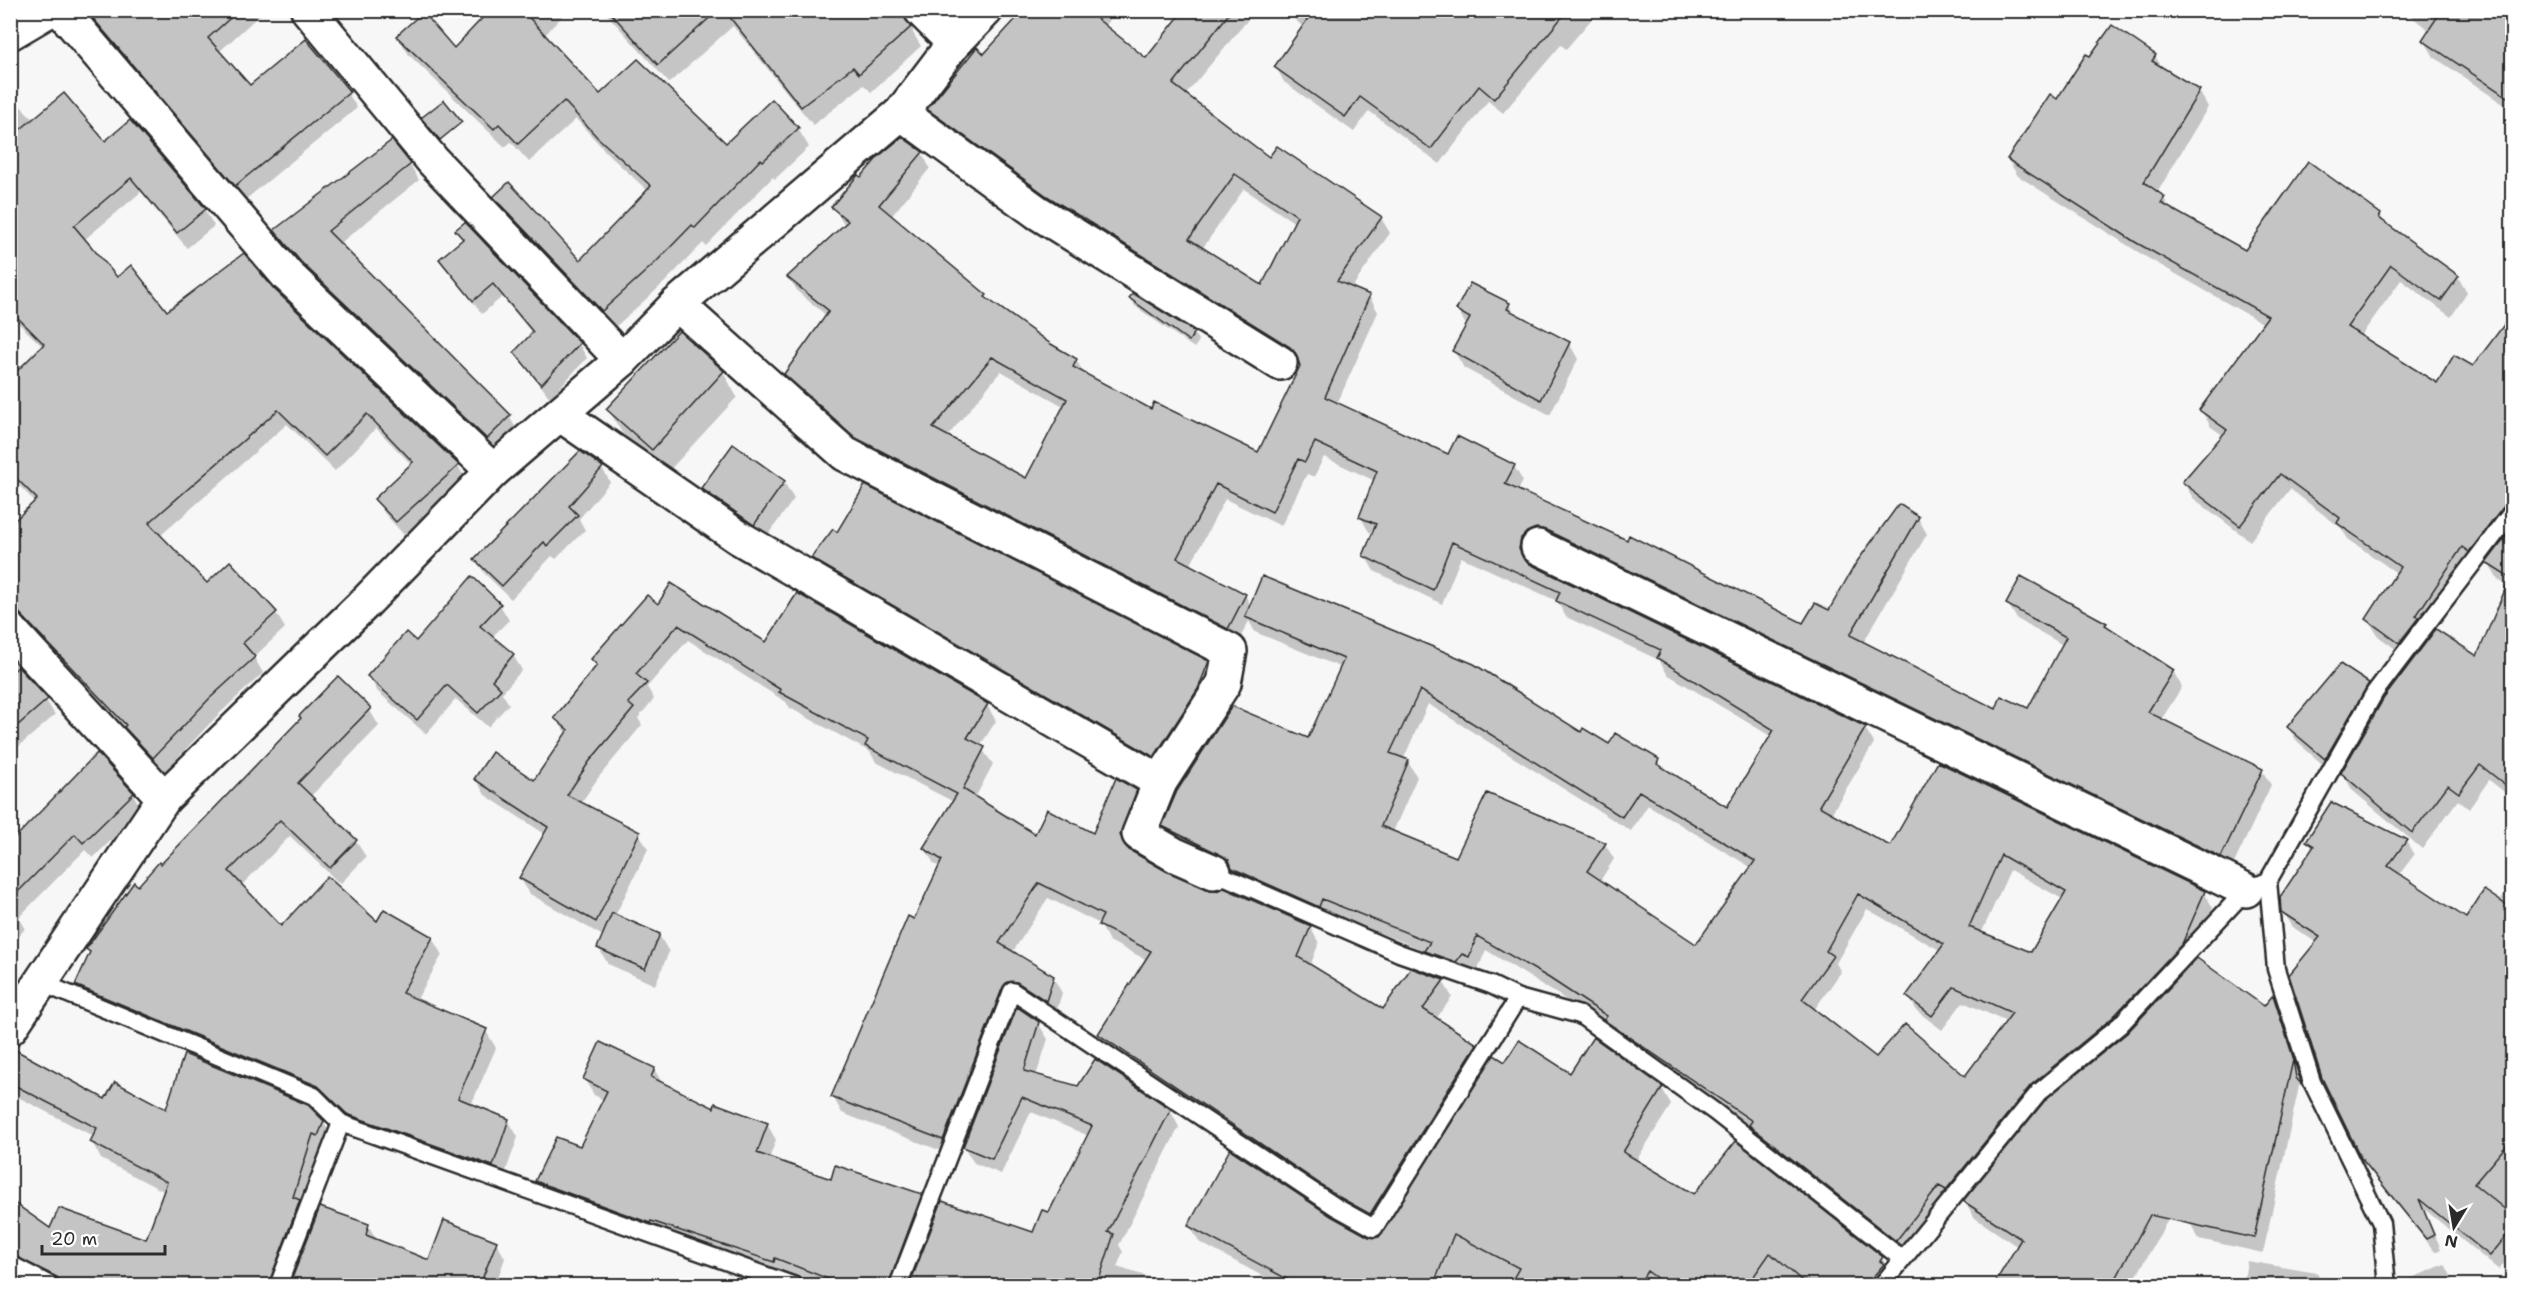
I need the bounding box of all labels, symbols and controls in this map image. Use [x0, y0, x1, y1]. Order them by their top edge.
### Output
north arrow [2424, 1197, 2484, 1257]
scale bar [42, 1218, 165, 1256]
text: 20 m [51, 1227, 97, 1251]
text: N [2443, 1230, 2459, 1253]

